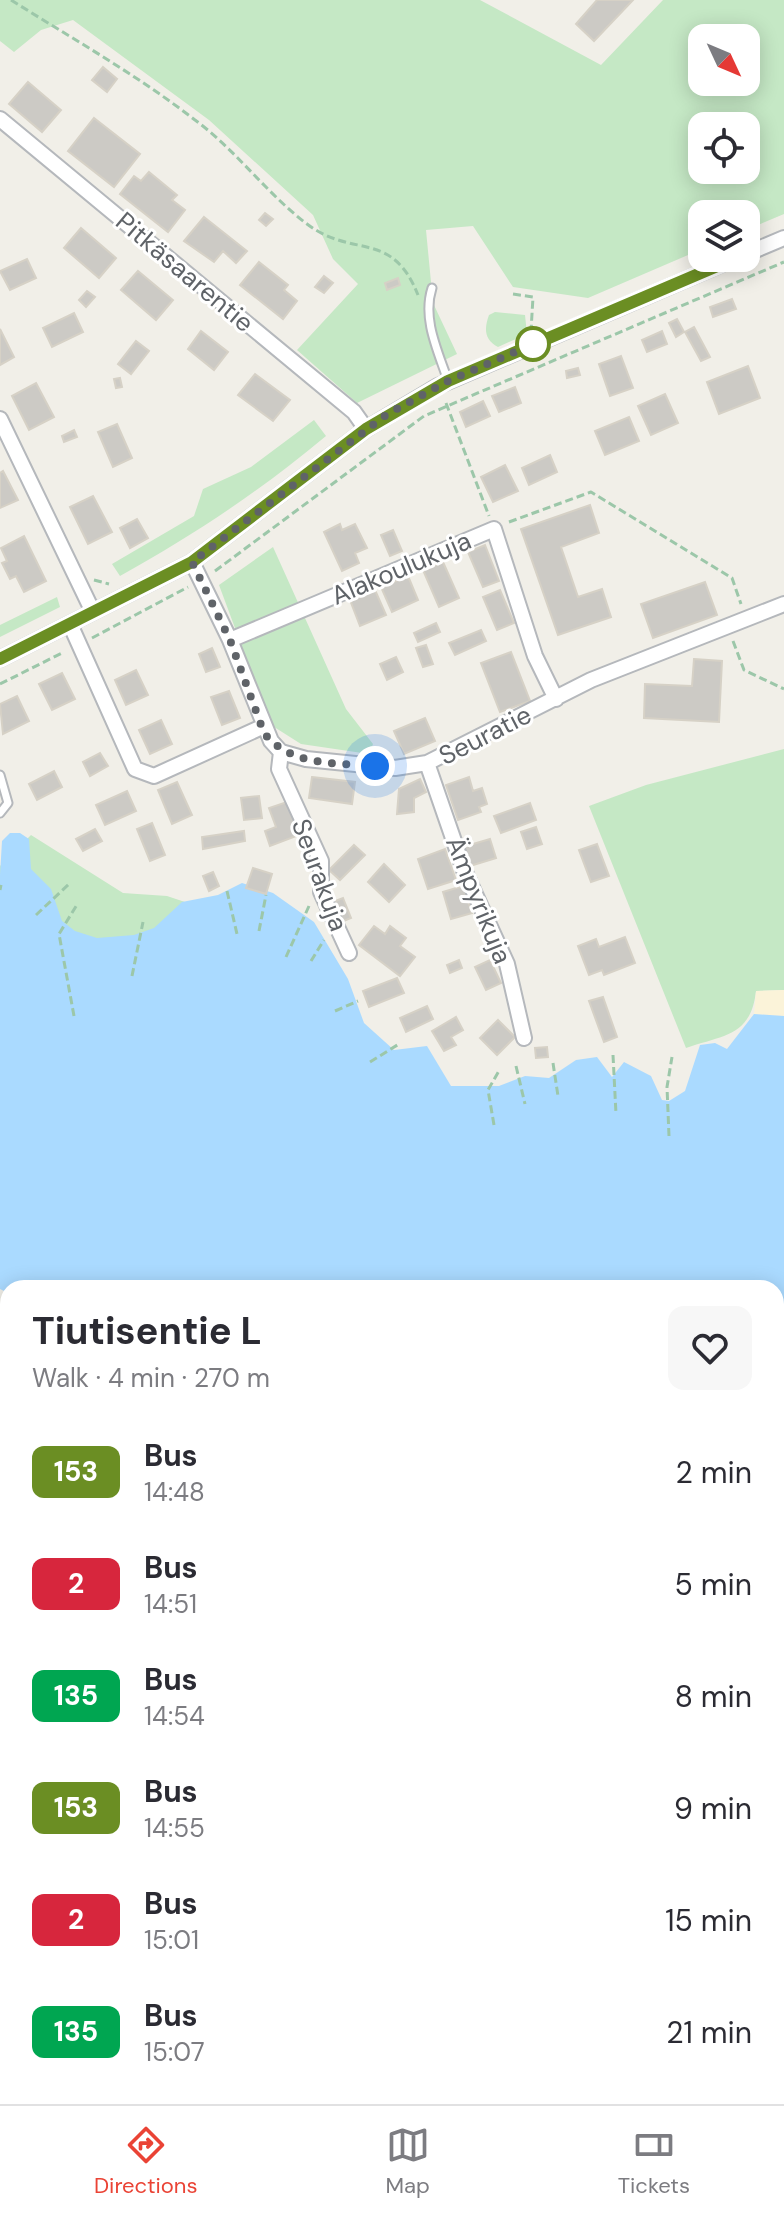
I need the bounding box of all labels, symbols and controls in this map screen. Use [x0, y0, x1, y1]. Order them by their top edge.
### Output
north arrow [688, 24, 760, 96]
map controls [688, 24, 760, 272]
button: locate [688, 112, 760, 184]
button: layers [688, 200, 760, 272]
street label: Pitkäsaarentie [109, 204, 261, 340]
unlabelled marker [516, 327, 550, 361]
street label: Alakoulukuja [326, 523, 476, 613]
street label: Seuratie [433, 697, 537, 773]
your location [355, 746, 395, 786]
street label: Seurakuja [284, 814, 356, 936]
street label: Ämpyrikuja [438, 831, 520, 969]
text: Tiutisentie L [32, 1306, 262, 1356]
button: heart [668, 1306, 752, 1390]
text: Walk · 4 min · 270 m [32, 1361, 270, 1395]
text: Bus [144, 1436, 198, 1475]
text: 153 [54, 1453, 98, 1490]
text: 2 min [676, 1453, 752, 1492]
text: 14:48 [144, 1475, 205, 1509]
text: Bus [144, 1548, 198, 1587]
text: 2 [68, 1565, 84, 1602]
text: 5 min [675, 1565, 752, 1604]
text: 14:51 [144, 1587, 197, 1621]
text: Bus [144, 1660, 198, 1699]
text: 135 [54, 1677, 98, 1714]
text: 8 min [675, 1677, 752, 1716]
text: 14:54 [144, 1699, 205, 1733]
text: Bus [144, 1772, 198, 1811]
text: 153 [54, 1789, 98, 1826]
text: 9 min [674, 1789, 752, 1828]
text: 14:55 [144, 1811, 205, 1845]
text: Bus [144, 1884, 198, 1923]
text: 2 [68, 1901, 84, 1938]
text: 15 min [665, 1901, 752, 1940]
text: 15:01 [144, 1923, 199, 1957]
text: Bus [144, 1996, 198, 2035]
text: 135 [54, 2013, 98, 2050]
text: 21 min [666, 2013, 752, 2052]
text: 15:07 [144, 2035, 205, 2069]
tab: Directions [94, 2123, 198, 2200]
tab: Map [386, 2123, 430, 2200]
tab: Tickets [618, 2123, 690, 2200]

